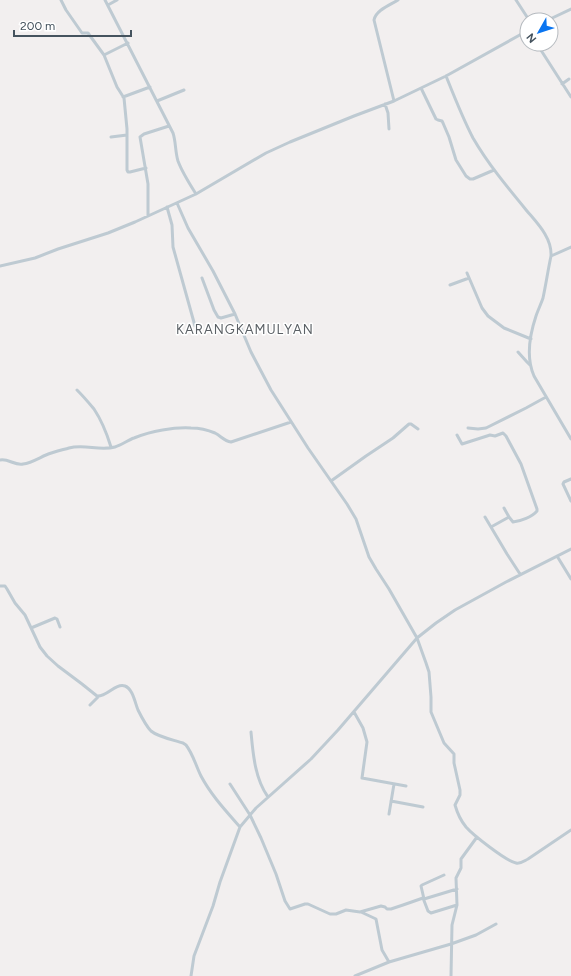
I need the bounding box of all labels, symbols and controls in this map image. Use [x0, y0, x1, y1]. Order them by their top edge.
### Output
scale bar [14, 12, 131, 38]
north arrow [519, 12, 559, 52]
text: 200 m [20, 19, 55, 33]
text: N [524, 31, 539, 45]
district label: KARANGKAMULYAN [176, 322, 314, 337]

